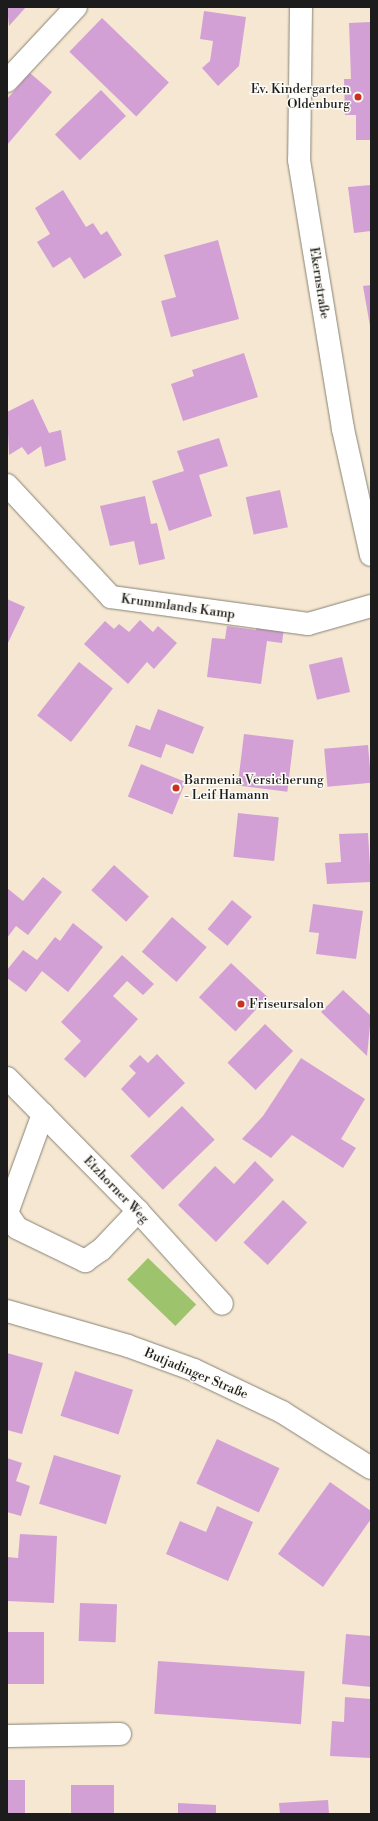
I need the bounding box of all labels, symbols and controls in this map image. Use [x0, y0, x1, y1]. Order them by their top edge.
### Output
place label: Ev. Kindergarten Oldenburg [251, 82, 350, 113]
marker: Ev. Kindergarten Oldenburg [353, 92, 363, 102]
street label: Ekernstraße [306, 246, 332, 320]
street label: Krummlands Kamp [120, 591, 236, 623]
place label: Barmenia Versicherung - Leif Hamann [184, 773, 324, 804]
marker: Barmenia Versicherung - Leif Hamann [171, 783, 181, 793]
place label: Friseursalon [249, 996, 324, 1012]
marker: Friseursalon [236, 999, 246, 1009]
street label: Etzhorner Weg [80, 1153, 152, 1227]
street label: Butjadinger Straße [142, 1345, 250, 1403]

